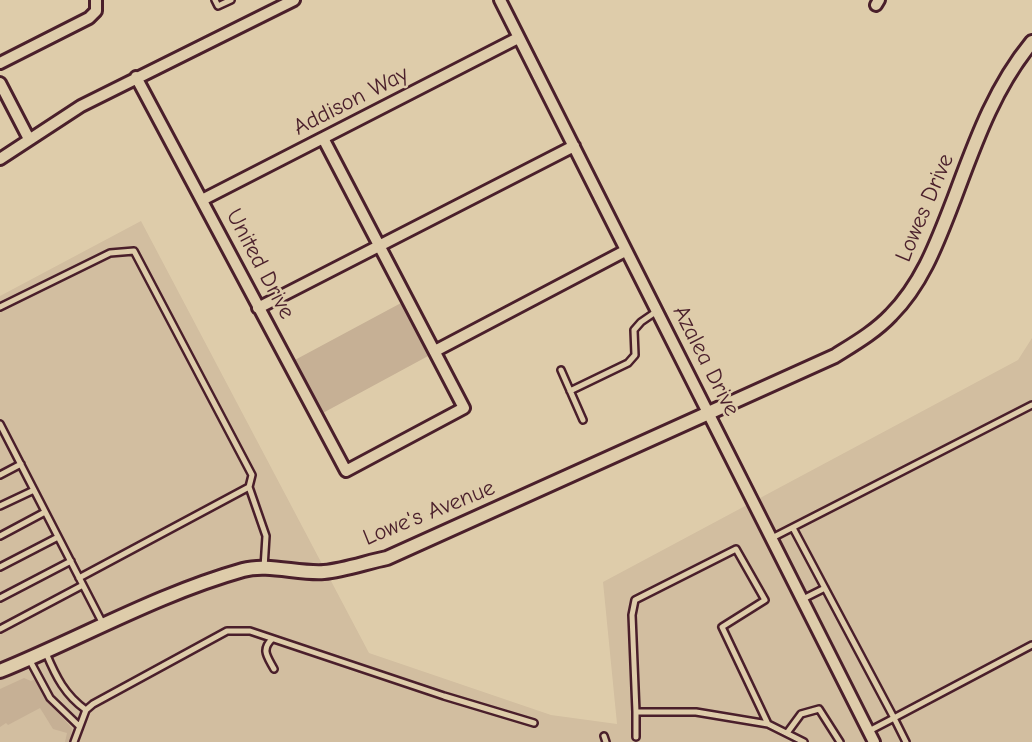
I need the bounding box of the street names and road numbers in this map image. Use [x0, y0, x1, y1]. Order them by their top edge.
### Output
street label: Addison Way [289, 60, 413, 142]
street label: Lowes Drive [890, 150, 960, 266]
street label: United Drive [219, 204, 301, 324]
street label: Azalea Drive [666, 301, 746, 421]
street label: Lowe's Avenue [359, 474, 499, 552]

